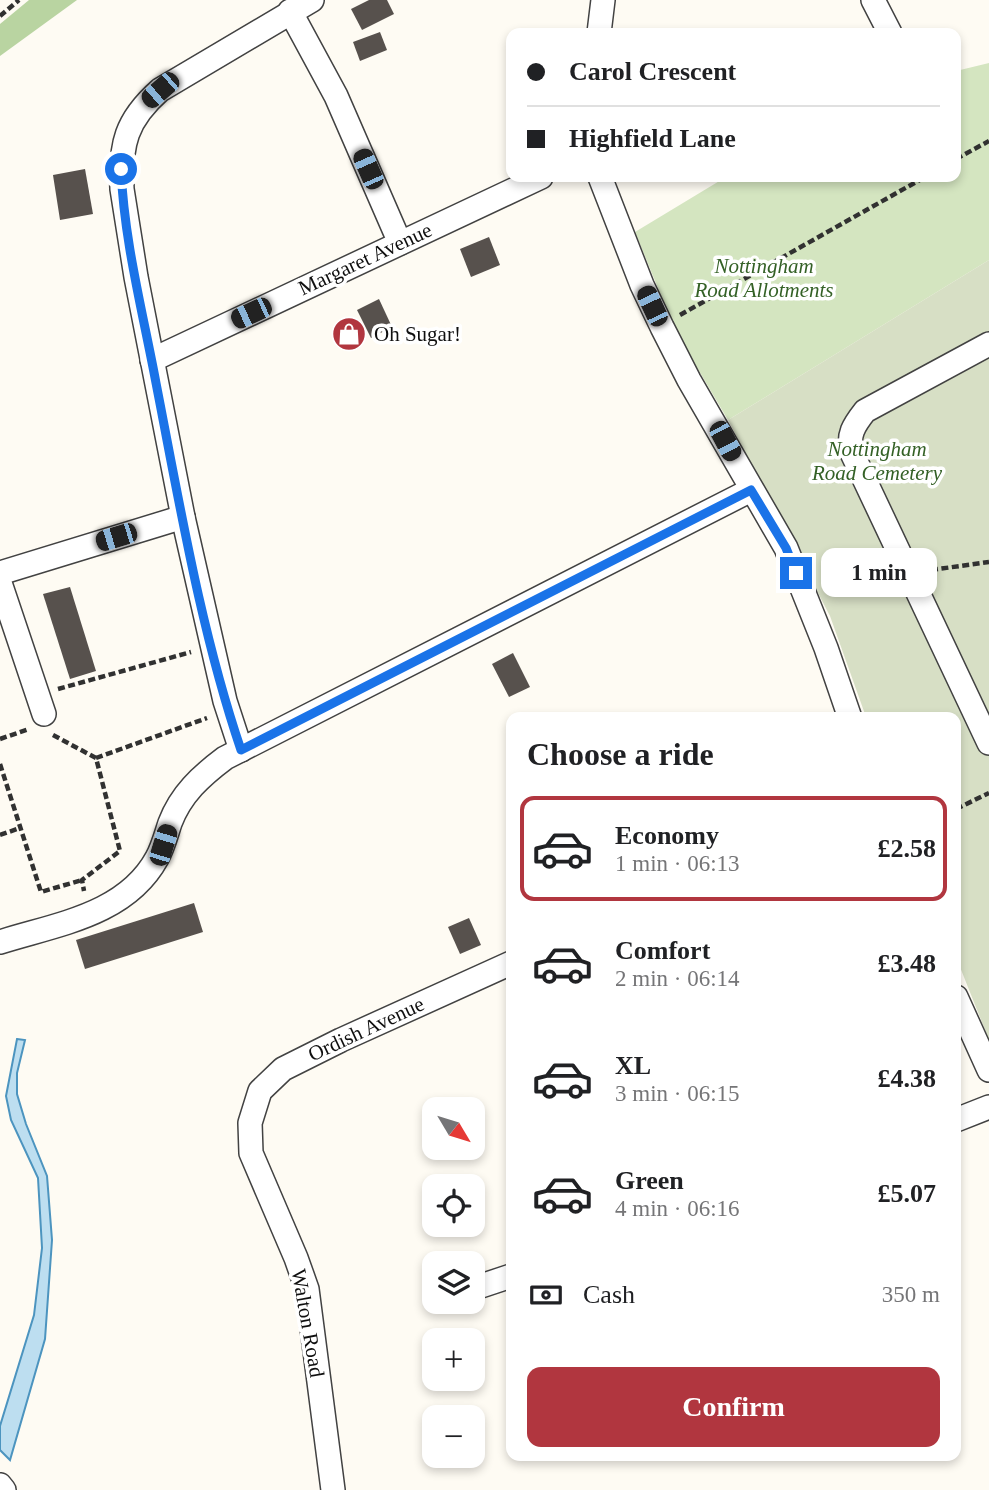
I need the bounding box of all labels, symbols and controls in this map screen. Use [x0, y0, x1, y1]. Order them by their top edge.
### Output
text: Carol Crescent [569, 57, 736, 86]
car [138, 68, 183, 112]
text: Highfield Lane [569, 124, 736, 153]
car [350, 146, 387, 192]
route start [105, 153, 137, 185]
street label: Margaret Avenue [294, 218, 436, 300]
park label: Nottingham Road Allotments [693, 254, 834, 302]
car [634, 283, 671, 329]
car [228, 295, 275, 331]
shop icon: Oh Sugar! [330, 315, 368, 353]
place label: Oh Sugar! [374, 322, 461, 346]
car [706, 418, 745, 464]
park label: Nottingham Road Cemetery [811, 437, 943, 485]
car [93, 521, 140, 553]
callout: 1 min [820, 548, 936, 598]
route end [780, 557, 812, 589]
text: 1 min [851, 560, 907, 585]
text: Choose a ride [527, 736, 714, 772]
icon: car [531, 817, 594, 880]
text: Economy [615, 821, 719, 850]
car [147, 822, 180, 868]
text: £2.58 [878, 834, 936, 863]
text: 1 min · 06:13 [615, 851, 740, 876]
icon: car [531, 932, 594, 995]
text: Comfort [615, 936, 710, 965]
text: £3.48 [878, 949, 936, 978]
text: 2 min · 06:14 [615, 966, 740, 991]
street label: Ordish Avenue [304, 992, 428, 1066]
icon: car [531, 1047, 594, 1110]
text: XL [615, 1051, 651, 1080]
text: £4.38 [878, 1064, 936, 1093]
text: 3 min · 06:15 [615, 1081, 740, 1106]
north arrow [422, 1097, 485, 1160]
map controls [422, 1097, 485, 1468]
icon: car [531, 1162, 594, 1225]
text: Green [615, 1166, 684, 1195]
button: locate [422, 1174, 485, 1237]
text: £5.07 [878, 1179, 936, 1208]
text: 4 min · 06:16 [615, 1196, 740, 1221]
button: layers [422, 1251, 485, 1314]
street label: Walton Road [287, 1267, 329, 1380]
icon: cash [527, 1276, 565, 1314]
text: Cash [583, 1280, 635, 1309]
text: 350 m [882, 1282, 940, 1307]
button: + [422, 1328, 485, 1391]
button: Confirm [527, 1367, 940, 1447]
button: − [422, 1405, 485, 1468]

